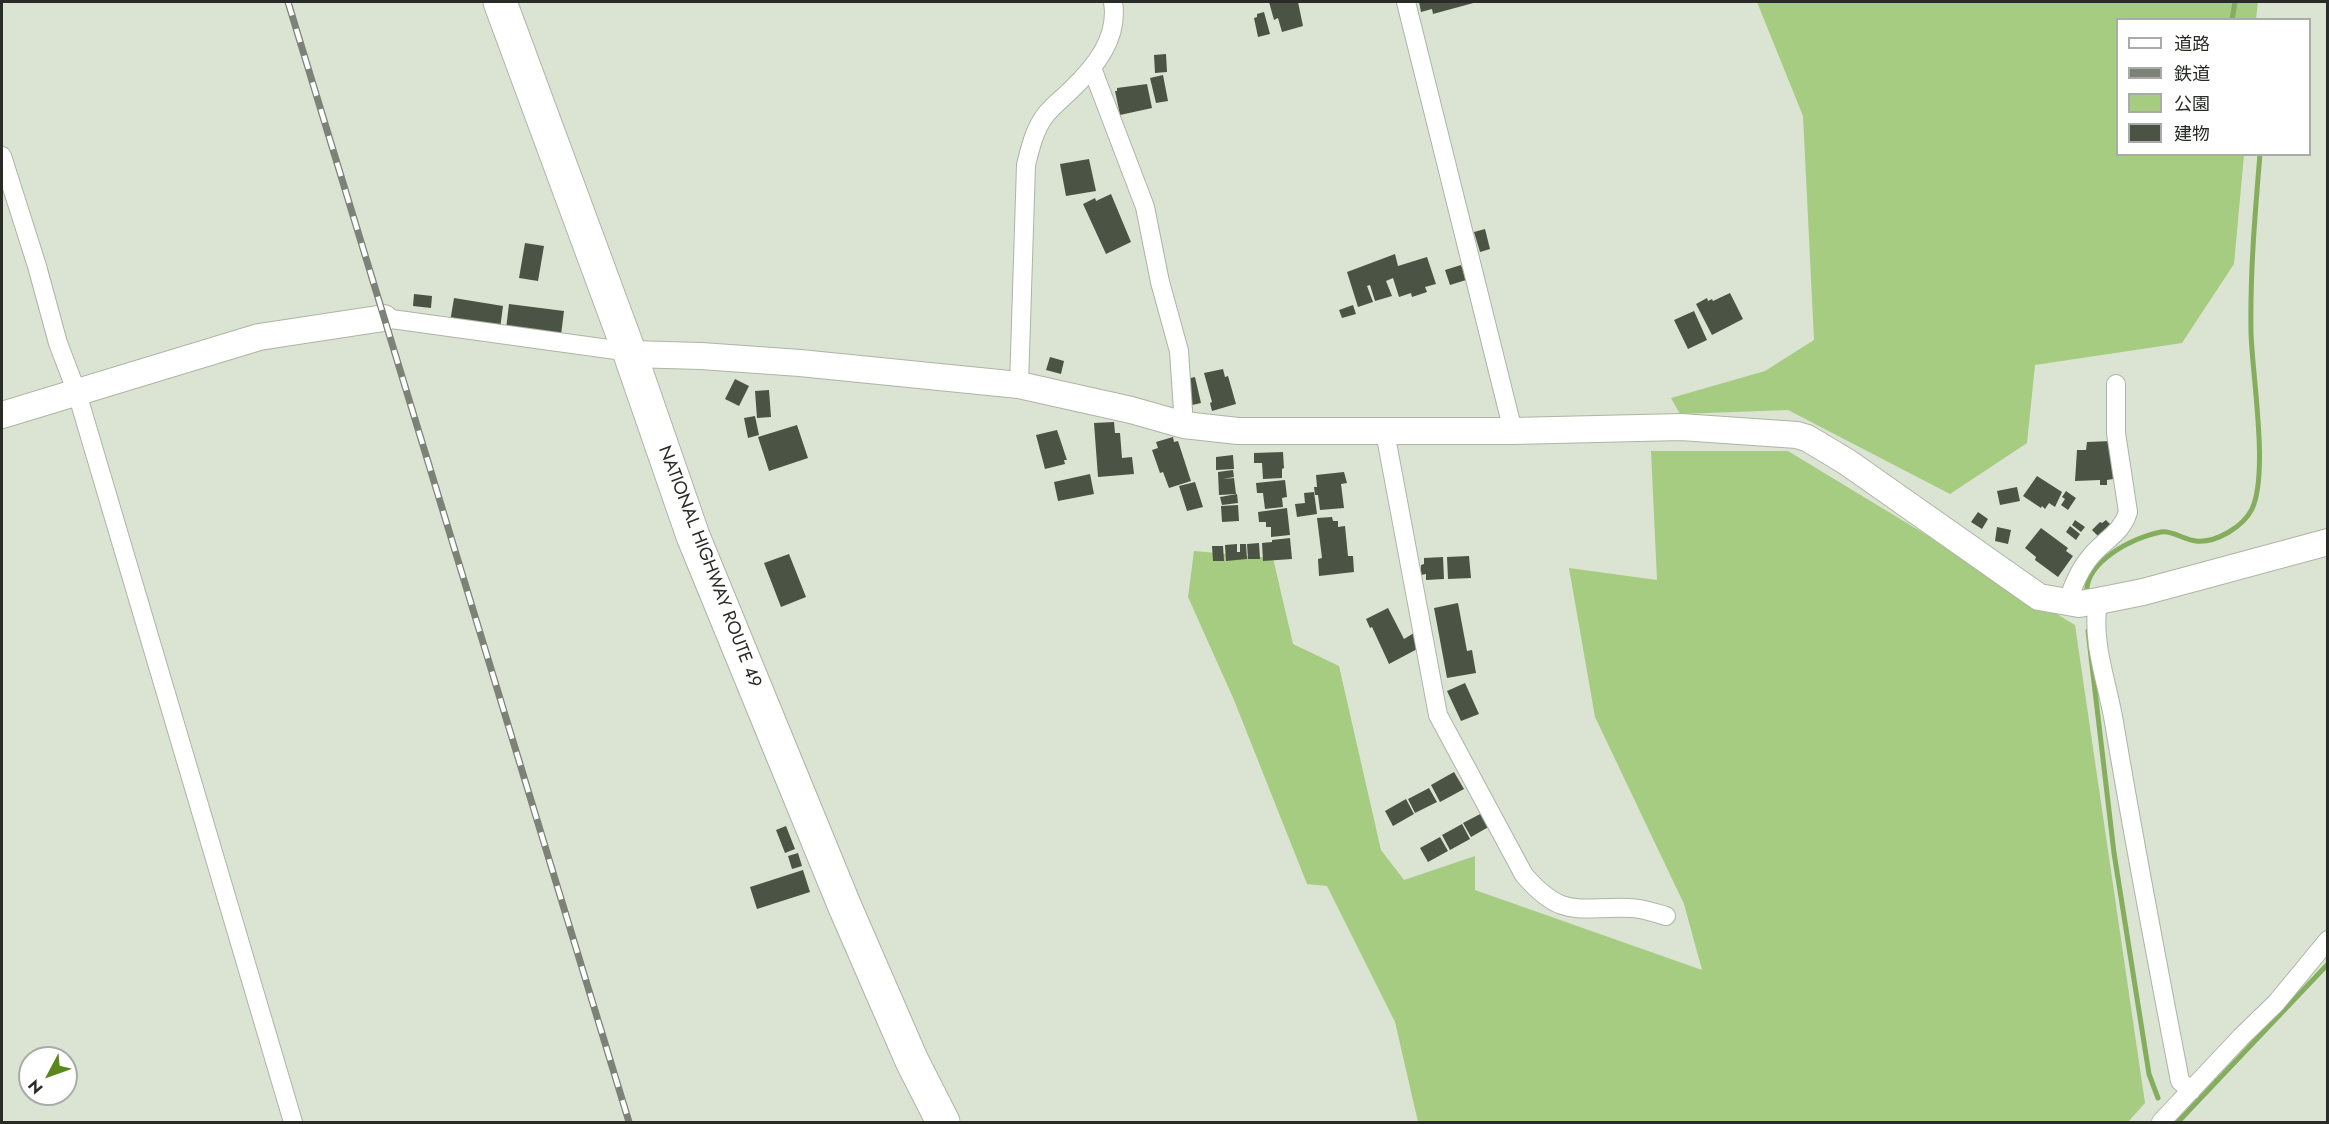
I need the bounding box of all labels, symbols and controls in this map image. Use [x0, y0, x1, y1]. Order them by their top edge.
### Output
legend [2116, 18, 2311, 156]
text: 道路 [2174, 31, 2210, 57]
text: 鉄道 [2174, 61, 2210, 87]
text: 公園 [2174, 91, 2210, 117]
text: 建物 [2174, 121, 2210, 147]
street label: NATIONAL HIGHWAY ROUTE 49 [653, 443, 765, 691]
north arrow [18, 1046, 78, 1106]
text: N [23, 1074, 48, 1099]

